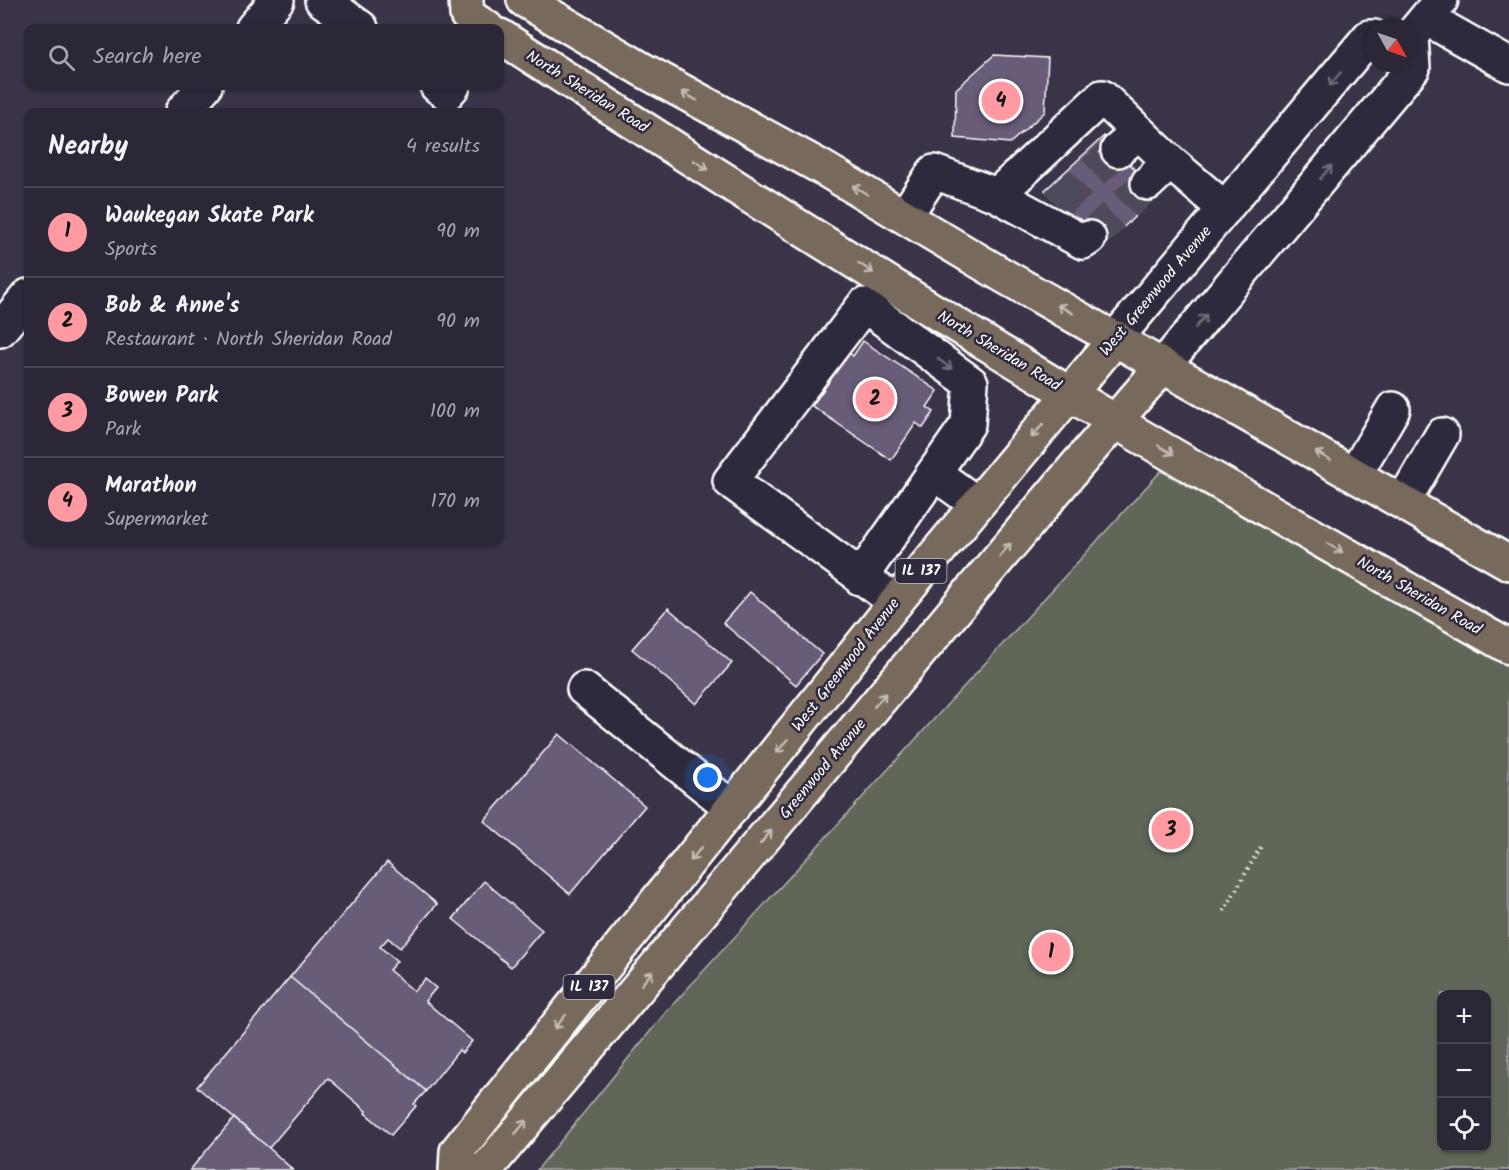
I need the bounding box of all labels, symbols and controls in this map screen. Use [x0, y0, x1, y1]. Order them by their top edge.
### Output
north arrow [1365, 18, 1419, 72]
search box [24, 24, 504, 90]
text: Search here [93, 40, 201, 75]
icon: search [45, 41, 78, 74]
street label: North Sheridan Road [521, 44, 654, 140]
one-way arrow [1328, 71, 1341, 87]
pin: 4 [982, 78, 1020, 124]
one-way arrow [681, 89, 698, 101]
text: Nearby [48, 126, 128, 168]
text: 4 results [406, 131, 480, 163]
one-way arrow [692, 159, 709, 171]
one-way arrow [1319, 165, 1333, 180]
one-way arrow [852, 183, 869, 195]
text: Waukegan Skate Park [105, 199, 314, 234]
text: 1 [64, 216, 71, 248]
text: 90 m [436, 216, 480, 248]
street label: West Greenwood Avenue [1094, 220, 1218, 362]
text: Sports [105, 234, 157, 266]
one-way arrow [857, 262, 874, 274]
text: Bob & Anne's [105, 289, 240, 324]
one-way arrow [1057, 303, 1074, 315]
street label: North Sheridan Road [932, 304, 1067, 398]
text: 2 [62, 306, 73, 338]
text: 90 m [436, 306, 480, 338]
one-way arrow [1194, 313, 1207, 329]
text: Restaurant · North Sheridan Road [105, 324, 392, 356]
one-way arrow [937, 358, 953, 371]
pin: 2 [856, 376, 894, 422]
text: Bowen Park [105, 379, 218, 414]
text: 3 [62, 396, 73, 428]
text: 100 m [430, 396, 480, 428]
text: Park [105, 414, 141, 446]
one-way arrow [1031, 423, 1044, 439]
one-way arrow [1157, 444, 1174, 456]
one-way arrow [1315, 450, 1332, 462]
text: Marathon [105, 469, 197, 504]
text: 4 [62, 486, 73, 518]
text: 170 m [431, 486, 480, 518]
text: Supermarket [105, 504, 208, 536]
one-way arrow [1326, 542, 1343, 554]
one-way arrow [999, 543, 1012, 559]
street label: North Sheridan Road [1352, 550, 1487, 642]
road number: IL 137 [896, 559, 946, 583]
street label: West Greenwood Avenue [786, 593, 906, 737]
one-way arrow [874, 692, 887, 708]
street label: Greenwood Avenue [773, 713, 873, 825]
one-way arrow [776, 738, 789, 754]
your location [693, 763, 722, 792]
pin: 3 [1152, 808, 1190, 852]
one-way arrow [759, 830, 773, 845]
one-way arrow [689, 845, 702, 861]
pin: 1 [1032, 930, 1070, 974]
one-way arrow [640, 970, 653, 986]
road number: IL 137 [564, 975, 614, 999]
map controls [1437, 990, 1491, 1152]
button: + [1437, 990, 1491, 1044]
one-way arrow [554, 1014, 567, 1030]
button: − [1437, 1044, 1491, 1098]
button: locate [1437, 1098, 1491, 1152]
one-way arrow [515, 1119, 528, 1135]

